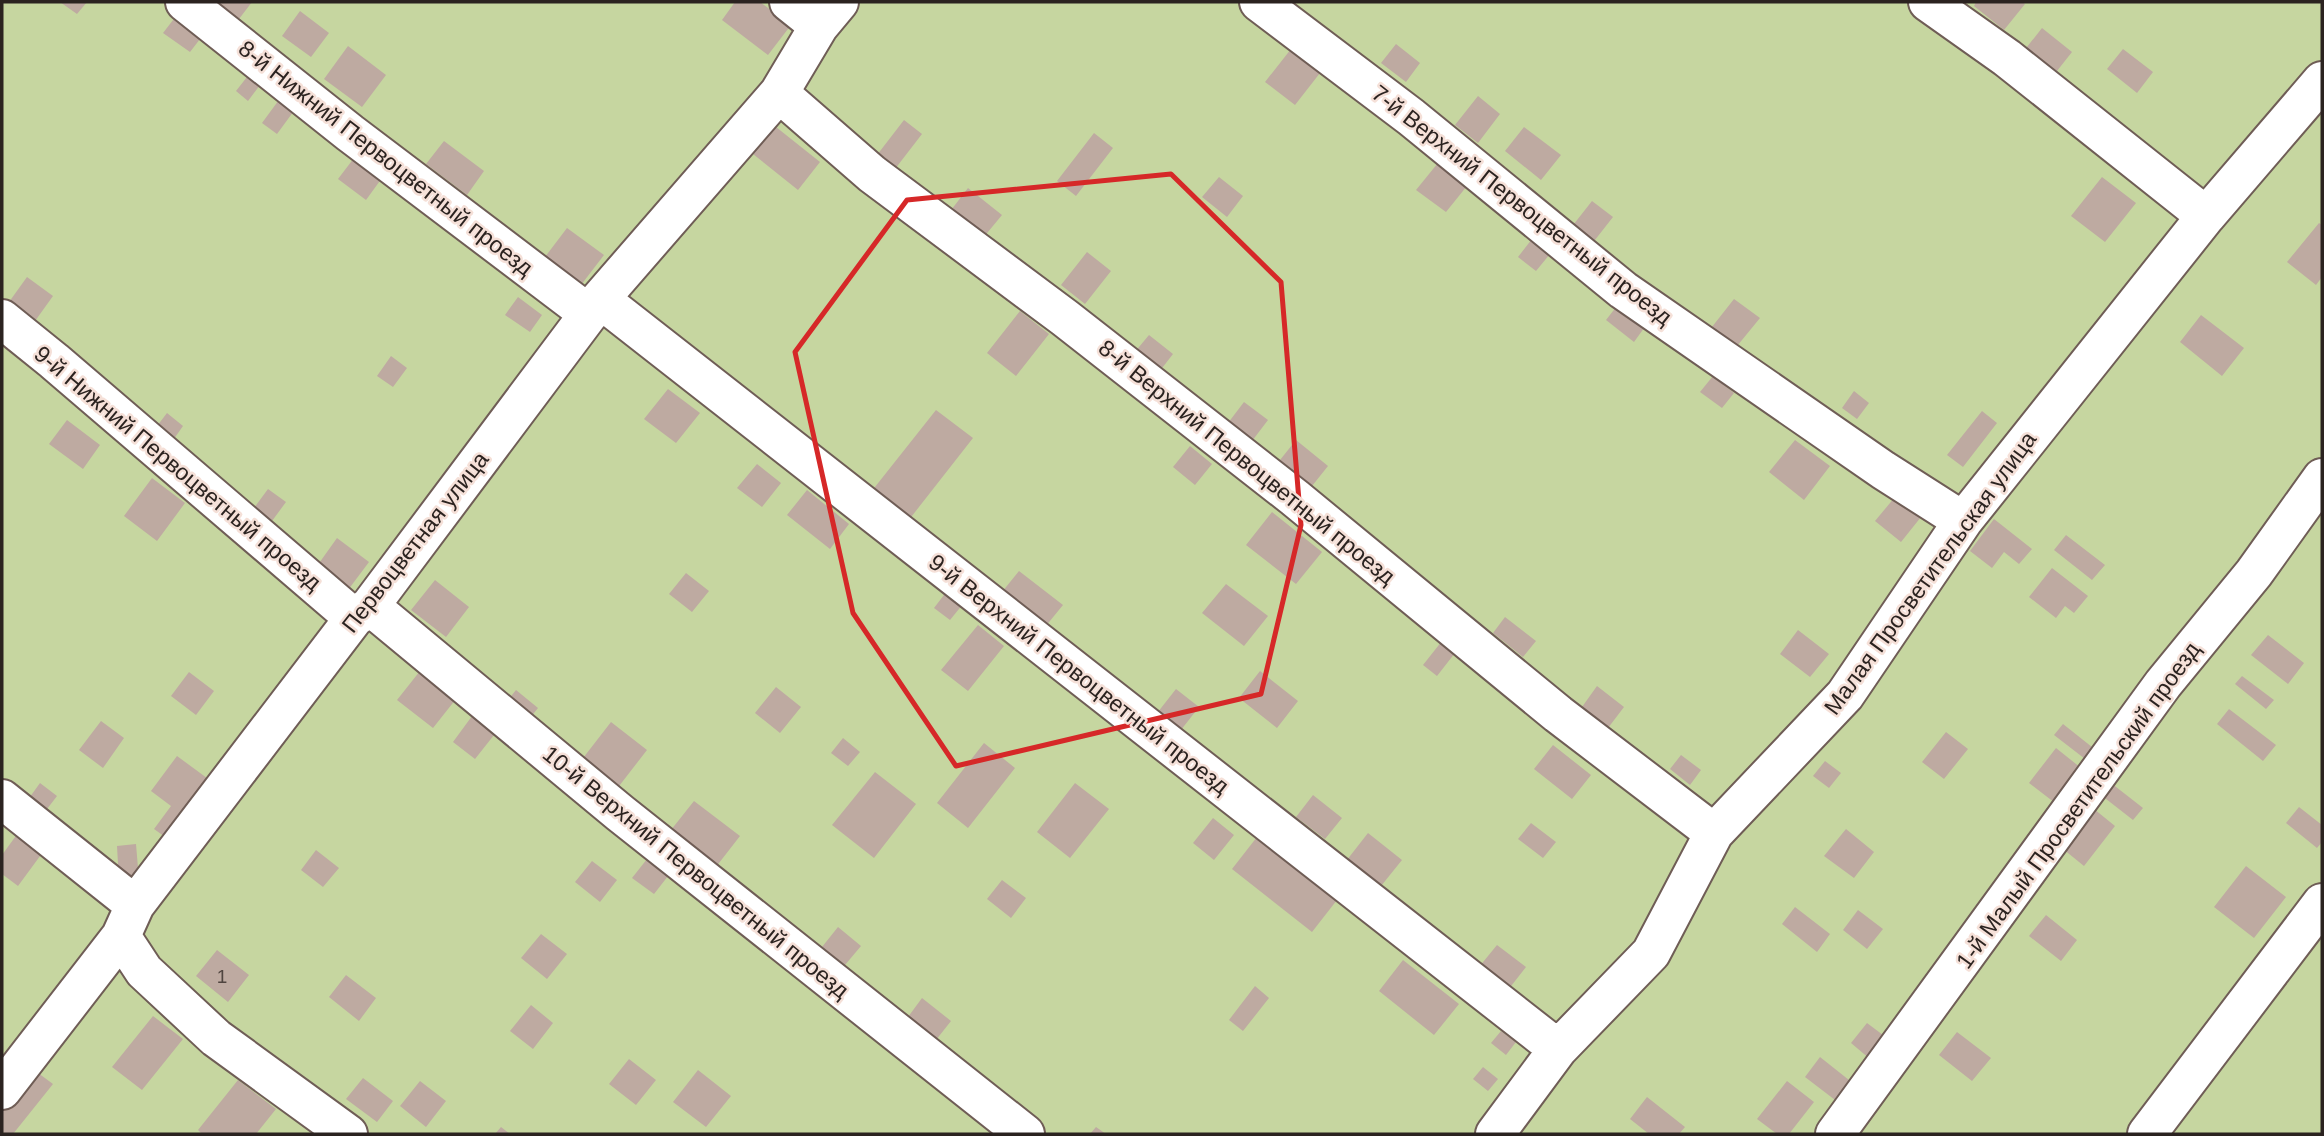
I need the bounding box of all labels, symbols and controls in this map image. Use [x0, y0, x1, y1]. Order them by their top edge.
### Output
street label: 8-й Нижний Первоцветный проезд [234, 35, 539, 281]
street label: 7-й Верхний Первоцветный проезд [1367, 80, 1678, 331]
street label: 8-й Верхний Первоцветный проезд [1094, 334, 1401, 590]
street label: 9-й Нижний Первоцветный проезд [29, 340, 327, 596]
street label: Малая Просветительская улица [1819, 426, 2041, 719]
street label: Первоцветная улица [336, 446, 494, 638]
street label: 9-й Верхний Первоцветный проезд [924, 549, 1235, 800]
street label: 1-й Малый Просветительский проезд [1951, 636, 2206, 973]
street label: 10-й Верхний Первоцветный проезд [538, 740, 855, 1004]
house number: 1 [217, 966, 227, 987]

